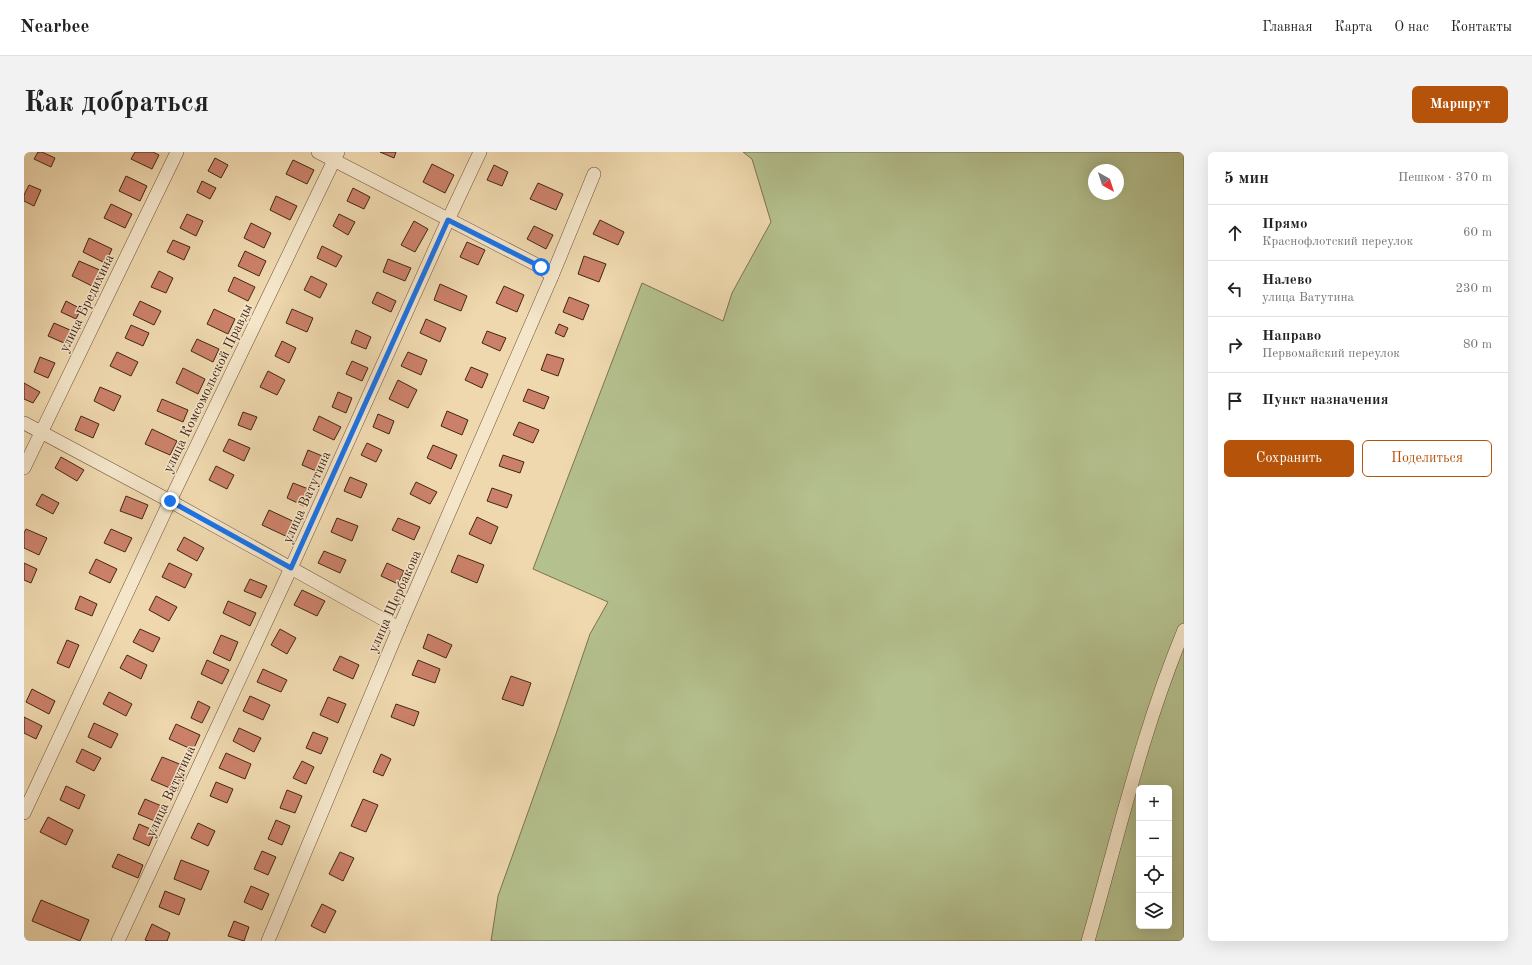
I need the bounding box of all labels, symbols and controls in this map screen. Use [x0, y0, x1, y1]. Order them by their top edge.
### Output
text: Nearbee [20, 18, 89, 37]
text: Главная [1262, 20, 1312, 34]
text: Карта [1334, 20, 1372, 34]
text: О нас [1394, 20, 1429, 34]
text: Контакты [1451, 20, 1512, 34]
button: Маршрут [1412, 86, 1508, 123]
text: Как добраться [24, 90, 209, 118]
north arrow [1088, 164, 1124, 200]
text: 5 мин [1224, 170, 1269, 187]
text: Пешком · 370 m [1398, 171, 1492, 184]
text: Прямо [1262, 217, 1308, 232]
icon: ahead [1224, 222, 1246, 244]
text: 60 m [1463, 226, 1492, 239]
text: Краснофлотский переулок [1262, 235, 1413, 248]
street label: улица Бредихина [57, 252, 117, 355]
route start [532, 258, 550, 276]
text: Налево [1262, 273, 1312, 288]
icon: left [1224, 278, 1246, 300]
text: 230 m [1455, 282, 1492, 295]
text: улица Ватутина [1262, 291, 1354, 304]
street label: улица Комсомольской Правды [161, 302, 255, 475]
text: Направо [1262, 329, 1321, 344]
icon: right [1224, 334, 1246, 356]
text: 80 m [1463, 338, 1492, 351]
text: Первомайский переулок [1262, 347, 1400, 360]
icon: arrive [1224, 390, 1246, 412]
text: Пункт назначения [1262, 393, 1389, 408]
button: Сохранить [1224, 440, 1354, 477]
button: Поделиться [1362, 440, 1492, 477]
street label: улица Ватутина [280, 449, 333, 546]
route end [161, 492, 179, 510]
street label: улица Щербакова [366, 548, 424, 655]
street label: улица Ватутина [144, 744, 198, 839]
map controls [1136, 785, 1172, 929]
button: + [1136, 785, 1172, 821]
button: − [1136, 821, 1172, 857]
button: locate [1136, 857, 1172, 893]
button: layers [1136, 893, 1172, 929]

